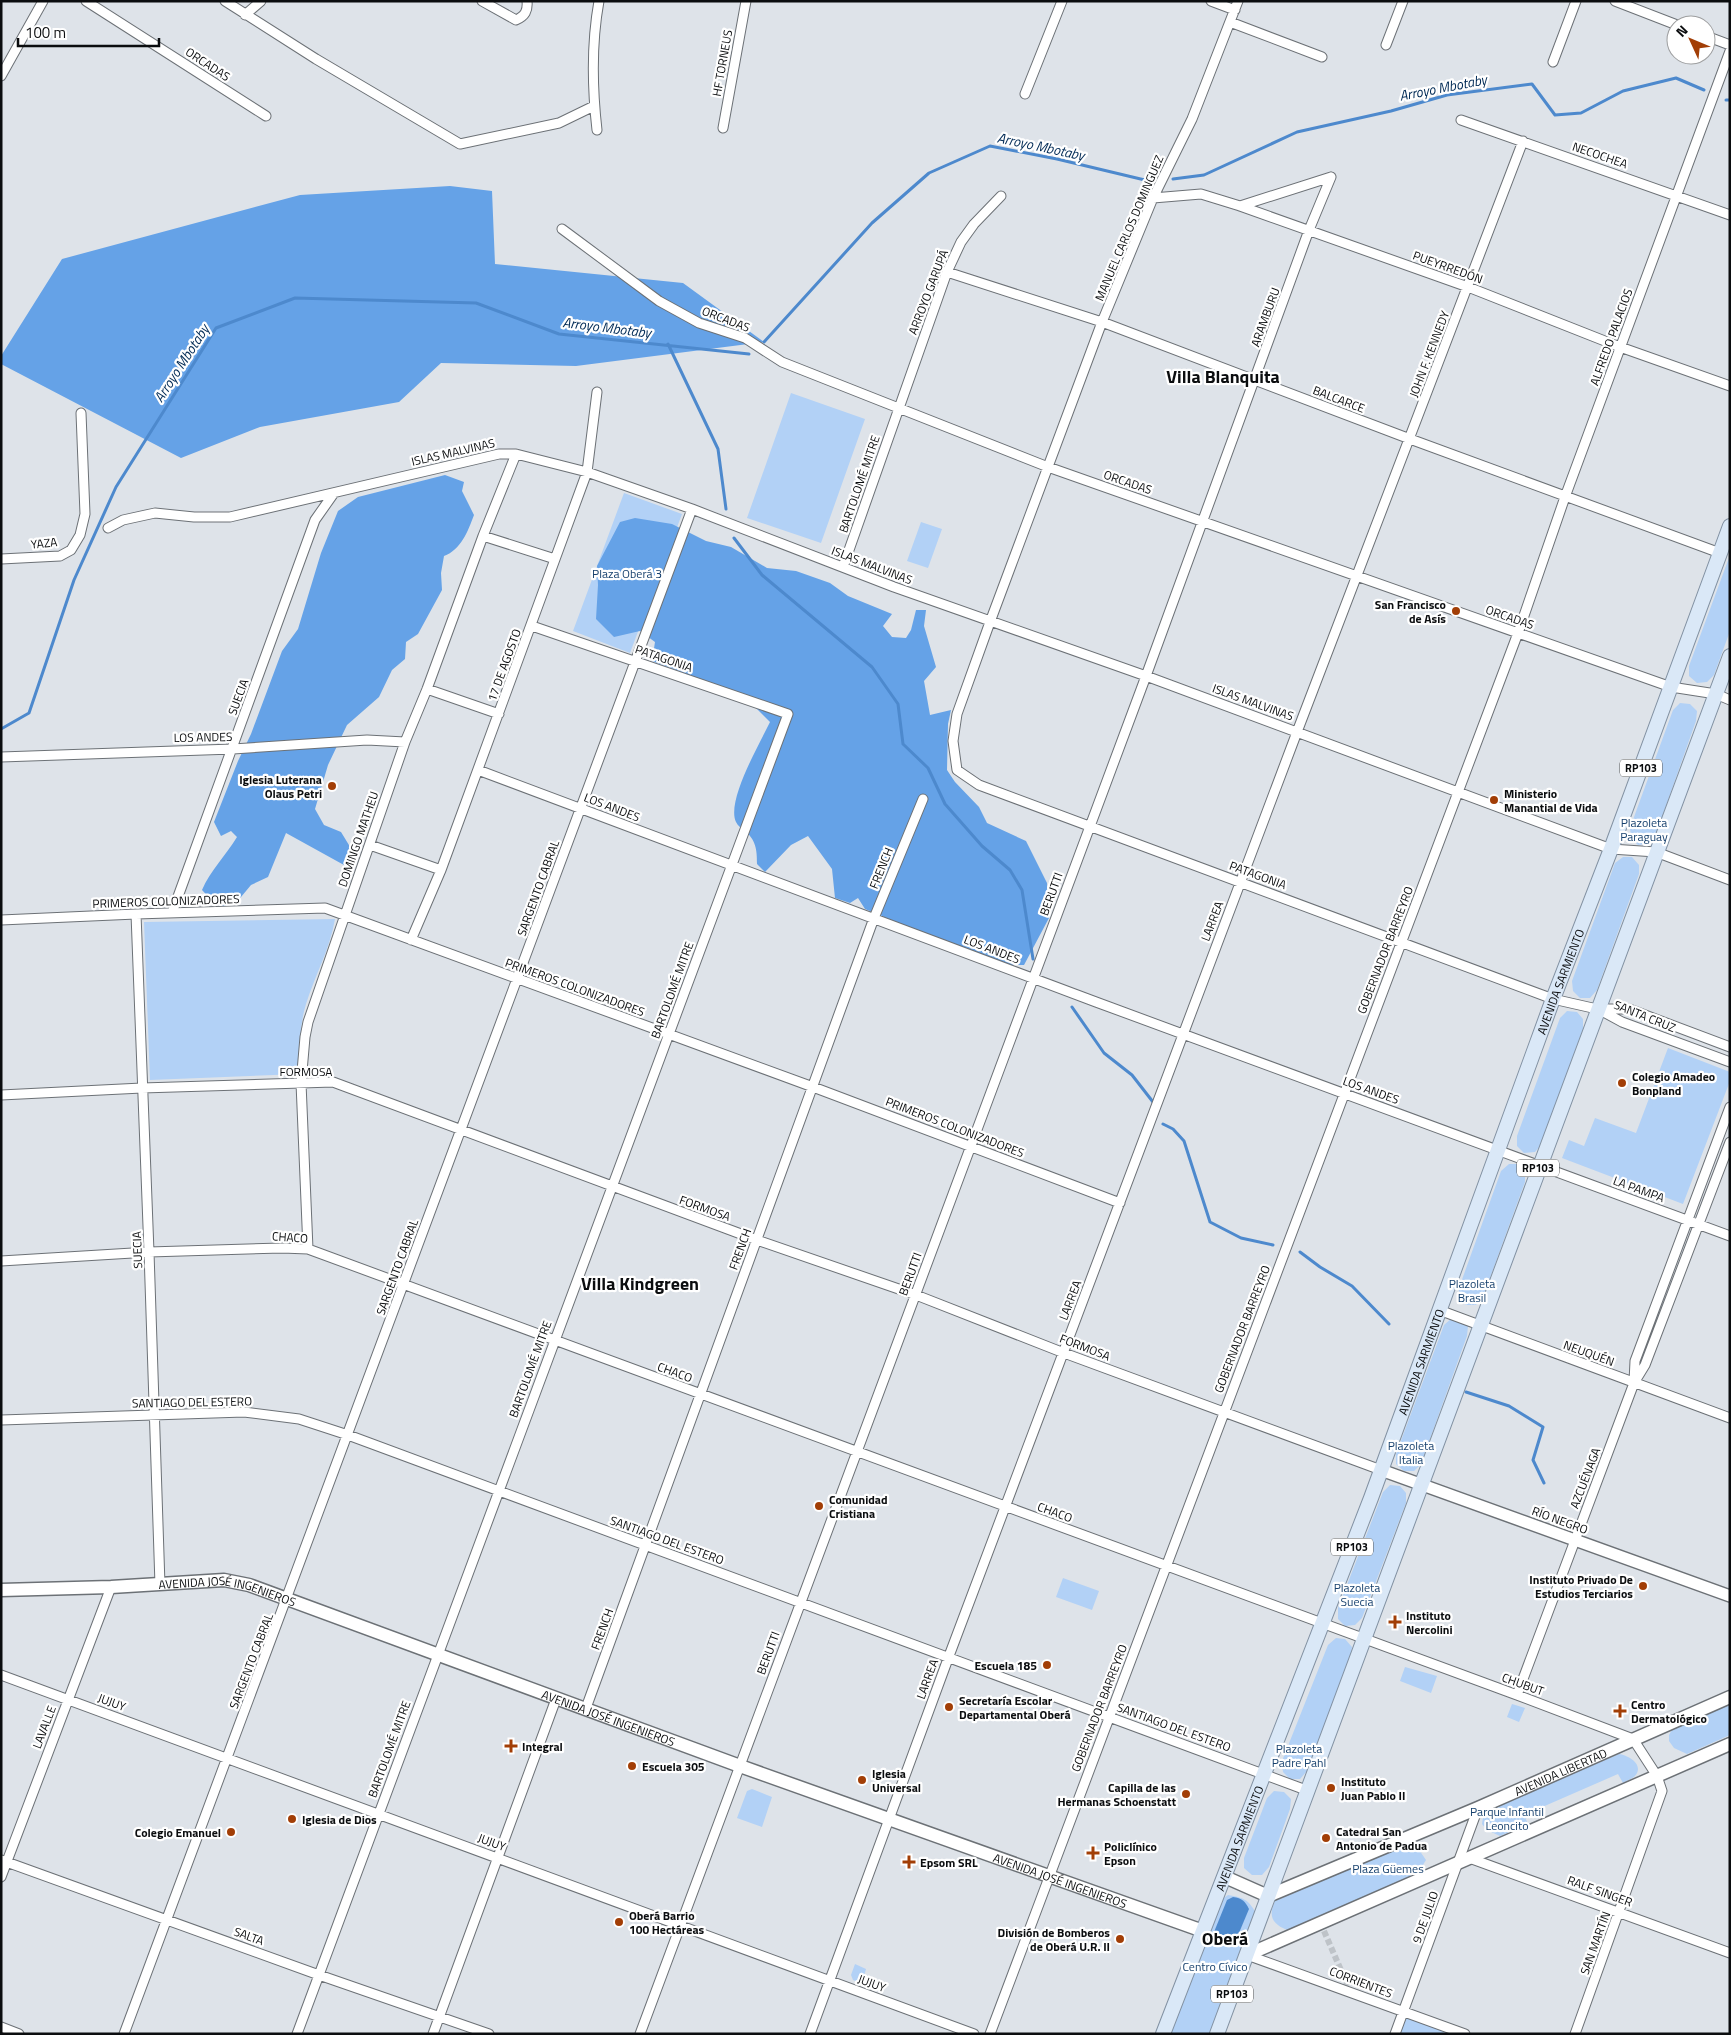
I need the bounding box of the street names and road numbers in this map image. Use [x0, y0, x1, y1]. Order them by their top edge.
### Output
street label: HF TORNEUS [707, 28, 737, 98]
street label: ORCADAS [182, 42, 234, 86]
street label: NECOCHEA [1570, 137, 1630, 173]
street label: MANUEL CARLOS DOMINGUEZ [1090, 152, 1168, 304]
street label: PUEYRREDÓN [1410, 246, 1486, 288]
street label: ARROYO GARUPÁ [903, 247, 953, 337]
street label: ARAMBURU [1245, 285, 1285, 349]
street label: ALFREDO PALACIOS [1585, 286, 1637, 388]
street label: ORCADAS [699, 301, 753, 337]
street label: JOHN F. KENNEDY [1404, 308, 1454, 400]
street label: BALCARCE [1310, 380, 1368, 418]
street label: BARTOLOMÉ MITRE [833, 432, 885, 535]
street label: ISLAS MALVINAS [409, 433, 497, 471]
street label: ORCADAS [1101, 465, 1155, 499]
street label: YAZA [30, 532, 58, 554]
street label: ISLAS MALVINAS [829, 541, 915, 589]
street label: ORCADAS [1483, 600, 1537, 634]
street label: 17 DE AGOSTO [482, 626, 526, 704]
street label: PATAGONIA [633, 639, 695, 677]
street label: SUECIA [223, 676, 253, 718]
street label: ISLAS MALVINAS [1210, 678, 1296, 726]
street label: LOS ANDES [173, 727, 233, 747]
road number: RP103 [1620, 760, 1662, 776]
street label: LOS ANDES [581, 788, 643, 826]
street label: DOMINGO MATHEU [333, 789, 383, 889]
street label: SARGENTO CABRAL [512, 837, 564, 939]
street label: FRENCH [864, 844, 898, 892]
street label: PATAGONIA [1227, 856, 1289, 894]
street label: BERUTTI [1034, 870, 1068, 918]
street label: GOBERNADOR BARREYRO [1352, 883, 1418, 1017]
street label: PRIMEROS COLONIZADORES [92, 889, 240, 913]
street label: LARREA [1196, 898, 1228, 944]
street label: AVENIDA SARMIENTO [1531, 926, 1589, 1037]
street label: LOS ANDES [961, 930, 1023, 968]
street label: BARTOLOMÉ MITRE [646, 939, 698, 1041]
street label: PRIMEROS COLONIZADORES [503, 953, 647, 1021]
street label: SANTA CRUZ [1611, 995, 1679, 1037]
street label: FORMOSA [279, 1062, 333, 1081]
street label: LOS ANDES [1340, 1071, 1402, 1109]
street label: PRIMEROS COLONIZADORES [883, 1092, 1027, 1162]
road number: RP103 [1517, 1160, 1559, 1176]
street label: LA PAMPA [1611, 1171, 1667, 1207]
street label: FORMOSA [677, 1190, 733, 1226]
street label: SARGENTO CABRAL [371, 1216, 423, 1318]
street label: CHACO [271, 1226, 309, 1248]
street label: FRENCH [724, 1226, 756, 1272]
street label: SUECIA [127, 1231, 147, 1269]
street label: BERUTTI [893, 1250, 927, 1298]
street label: GOBERNADOR BARREYRO [1209, 1262, 1275, 1396]
street label: LARREA [1054, 1277, 1086, 1323]
street label: AVENIDA SARMIENTO [1393, 1306, 1449, 1417]
street label: BARTOLOMÉ MITRE [504, 1318, 556, 1420]
street label: FORMOSA [1057, 1329, 1113, 1365]
street label: NEUQUÉN [1561, 1335, 1617, 1371]
street label: CHACO [655, 1357, 695, 1387]
street label: SANTIAGO DEL ESTERO [132, 1391, 252, 1413]
street label: AZCUÉNAGA [1565, 1445, 1605, 1511]
street label: CHACO [1035, 1497, 1075, 1527]
street label: RÍO NEGRO [1529, 1501, 1591, 1539]
street label: SANTIAGO DEL ESTERO [607, 1511, 727, 1569]
road number: RP103 [1331, 1538, 1373, 1555]
street label: AVENIDA JOSÉ INGENIEROS [158, 1570, 299, 1611]
street label: FRENCH [586, 1606, 618, 1652]
street label: SARGENTO CABRAL [224, 1610, 278, 1712]
street label: BERUTTI [751, 1629, 785, 1677]
street label: GOBERNADOR BARREYRO [1066, 1641, 1132, 1775]
street label: LARREA [911, 1656, 943, 1702]
street label: CHUBUT [1499, 1668, 1547, 1701]
street label: AVENIDA JOSÉ INGENIEROS [539, 1684, 678, 1751]
street label: JUJUY [95, 1688, 129, 1716]
street label: BARTOLOMÉ MITRE [363, 1698, 415, 1800]
street label: SANTIAGO DEL ESTERO [1114, 1698, 1234, 1756]
street label: LAVALLE [27, 1702, 61, 1751]
street label: AVENIDA LIBERTAD [1511, 1743, 1610, 1800]
street label: AVENIDA SARMIENTO [1210, 1783, 1268, 1894]
street label: JUJUY [475, 1828, 509, 1856]
street label: AVENIDA JOSÉ INGENIEROS [991, 1848, 1130, 1913]
street label: RALF SINGER [1565, 1870, 1635, 1912]
street label: 9 DE JULIO [1407, 1888, 1443, 1946]
street label: SAN MARTÍN [1575, 1909, 1615, 1977]
street label: SALTA [231, 1922, 267, 1950]
street label: CORRIENTES [1327, 1961, 1395, 2003]
street label: JUJUY [855, 1969, 889, 1997]
road number: RP103 [1211, 1986, 1253, 2002]

